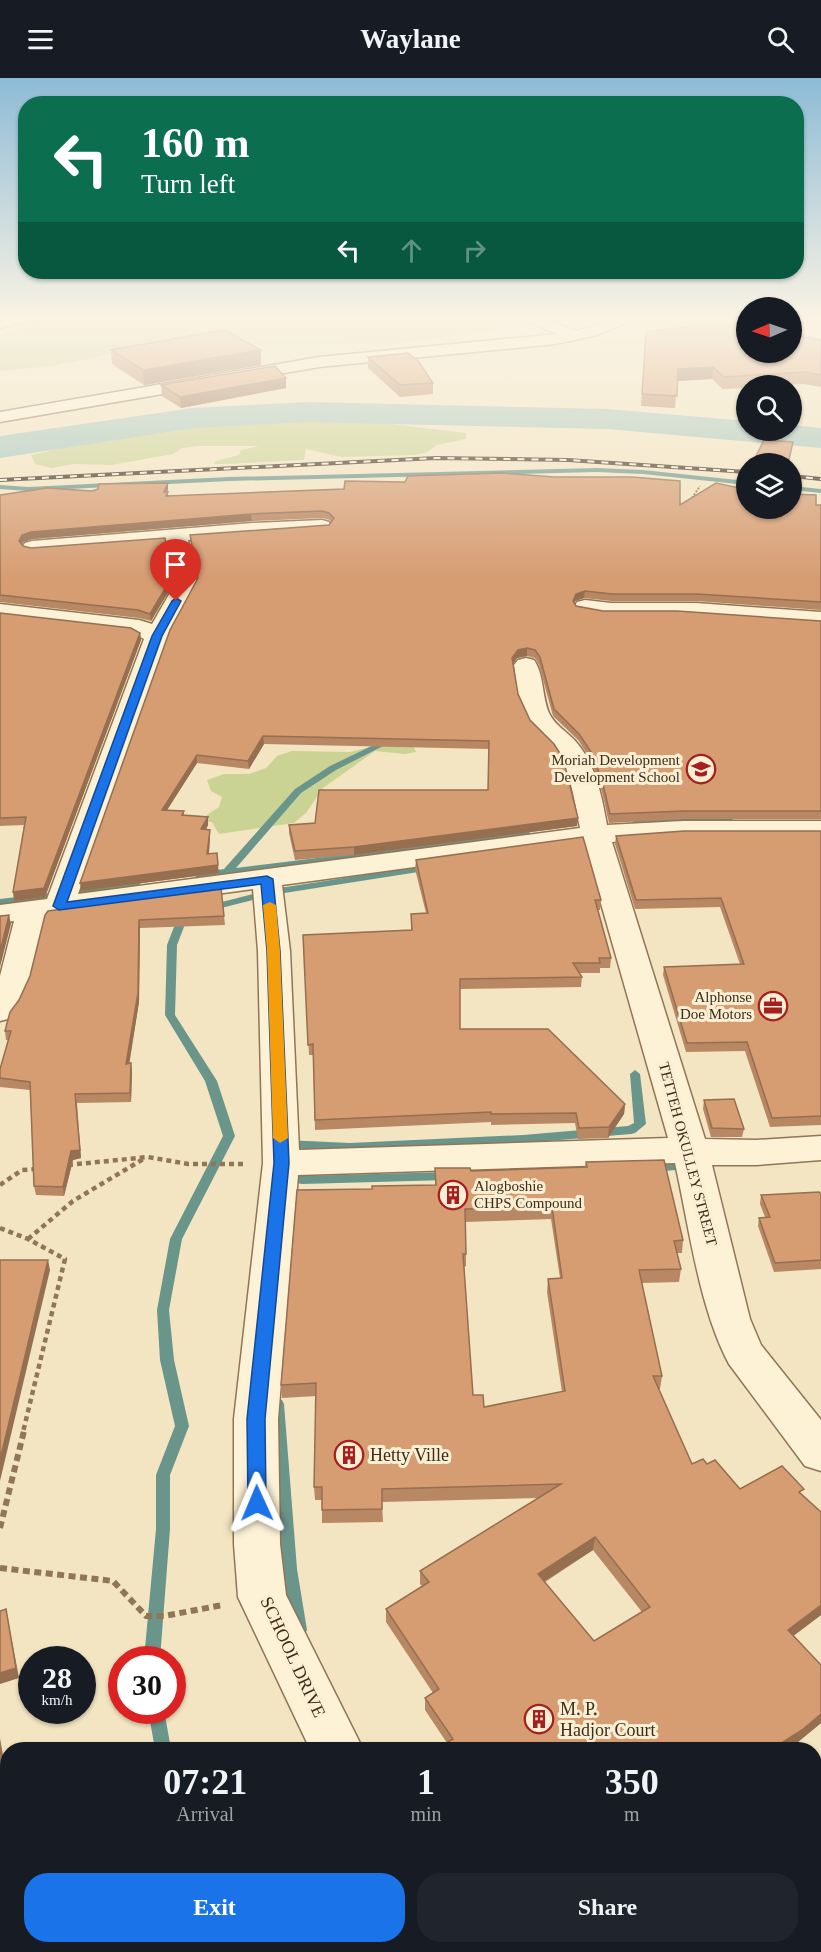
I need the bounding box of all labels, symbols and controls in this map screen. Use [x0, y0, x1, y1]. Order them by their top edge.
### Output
icon: menu [24, 23, 57, 56]
icon: search [764, 23, 797, 56]
text: Waylane [360, 24, 461, 54]
icon: left [42, 120, 120, 198]
text: 160 m [141, 120, 250, 166]
text: Turn left [141, 169, 235, 199]
icon: left [332, 234, 365, 267]
icon: ahead [395, 234, 428, 267]
icon: right [458, 234, 491, 267]
north arrow [736, 297, 802, 363]
map controls [736, 297, 802, 519]
button: search [736, 375, 802, 441]
button: layers [736, 453, 802, 519]
pin [150, 539, 201, 601]
icon: arrive [159, 548, 192, 581]
place label: Moriah Development Development School [551, 752, 681, 785]
school or university icon: Moriah Development Development School [685, 753, 717, 785]
place label: Alphonse Doe Motors [680, 989, 752, 1022]
office icon: Alphonse Doe Motors [757, 990, 789, 1022]
street label: TETTEH OKULLEY STREET [656, 1060, 720, 1248]
place label: Alogboshie CHPS Compound [474, 1178, 582, 1211]
building icon: Alogboshie CHPS Compound [437, 1179, 469, 1211]
building icon: Hetty Ville [333, 1439, 365, 1471]
place label: Hetty Ville [370, 1445, 449, 1465]
position arrow [225, 1471, 289, 1535]
street label: SCHOOL DRIVE [256, 1593, 330, 1721]
speed limit sign: 30 [108, 1646, 186, 1724]
text: 28 [42, 1661, 72, 1694]
text: km/h [42, 1692, 72, 1708]
place label: M. P. Hadjor Court [560, 1699, 655, 1740]
building icon: M. P. Hadjor Court [523, 1703, 555, 1735]
text: 07:21 [163, 1762, 247, 1802]
text: 1 [417, 1762, 435, 1802]
text: 350 [605, 1762, 659, 1802]
text: Arrival [176, 1803, 234, 1825]
text: min [410, 1803, 442, 1825]
text: m [624, 1803, 640, 1825]
button: Exit [24, 1873, 405, 1942]
button: Share [417, 1873, 798, 1942]

